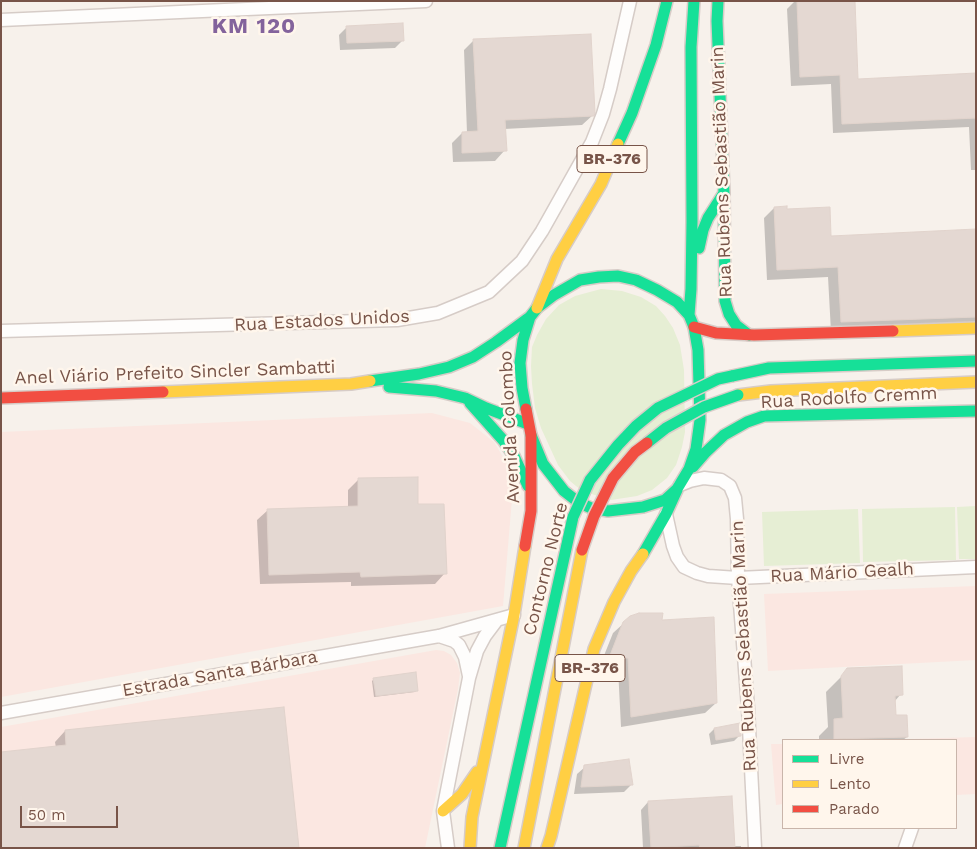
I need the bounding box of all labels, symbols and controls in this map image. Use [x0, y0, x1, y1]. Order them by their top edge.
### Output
district label: KM 120 [211, 14, 297, 40]
street label: Rua Rubens Sebastião Marin [707, 46, 737, 298]
road number: BR-376 [577, 146, 647, 172]
street label: Rua Estados Unidos [234, 306, 410, 336]
street label: Avenida Colombo [495, 350, 525, 504]
street label: Anel Viário Prefeito Sincler Sambatti [14, 357, 336, 389]
street label: Rua Rodolfo Cremm [760, 383, 938, 413]
street label: Contorno Norte [519, 500, 573, 638]
street label: Rua Rubens Sebastião Marin [727, 520, 761, 772]
street label: Rua Mário Gealh [770, 558, 914, 588]
street label: Estrada Santa Bárbara [121, 646, 319, 702]
road number: BR-376 [555, 654, 625, 681]
legend [782, 739, 957, 829]
text: Livre [829, 750, 864, 768]
text: Lento [829, 775, 871, 793]
scale bar [22, 796, 120, 828]
text: Parado [829, 800, 879, 818]
text: 50 m [28, 806, 65, 824]

